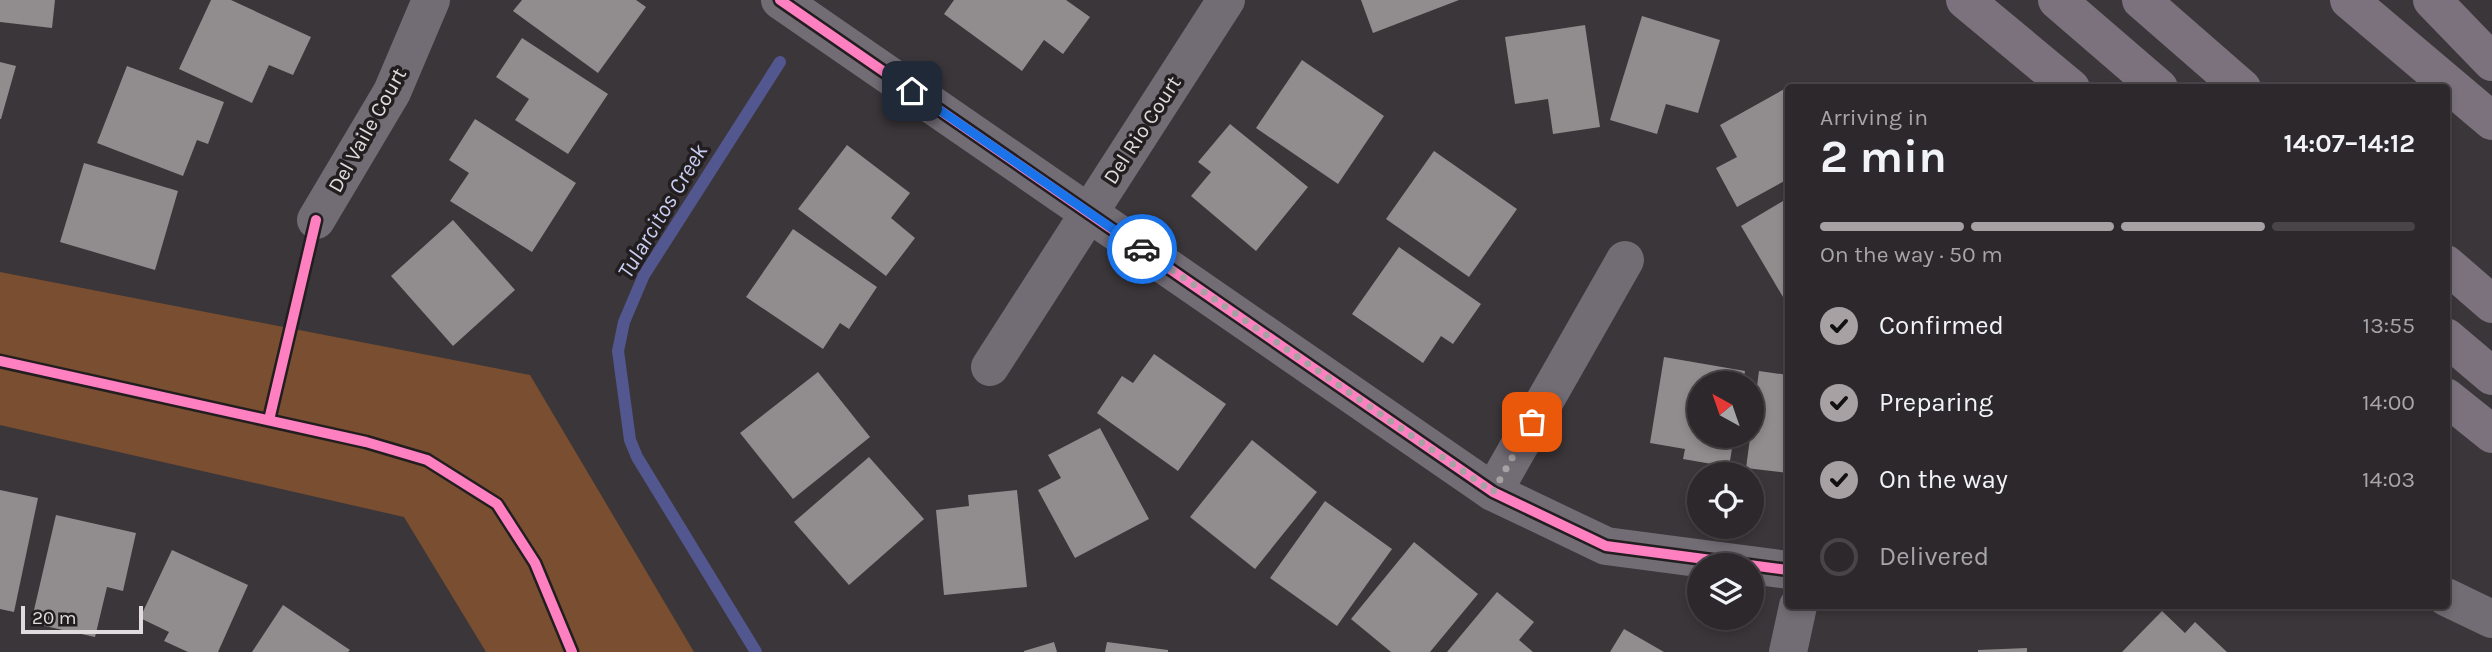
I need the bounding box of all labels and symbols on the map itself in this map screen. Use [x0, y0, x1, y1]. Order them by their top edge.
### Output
pin [882, 61, 942, 121]
street label: Del Vaile Court [323, 63, 411, 196]
street label: Del Rio Court [1098, 72, 1186, 188]
water label: Tularcitos Creek [612, 139, 713, 283]
courier [1107, 214, 1177, 284]
north arrow [1687, 371, 1764, 448]
pin [1502, 392, 1562, 452]
scale bar [21, 603, 144, 635]

